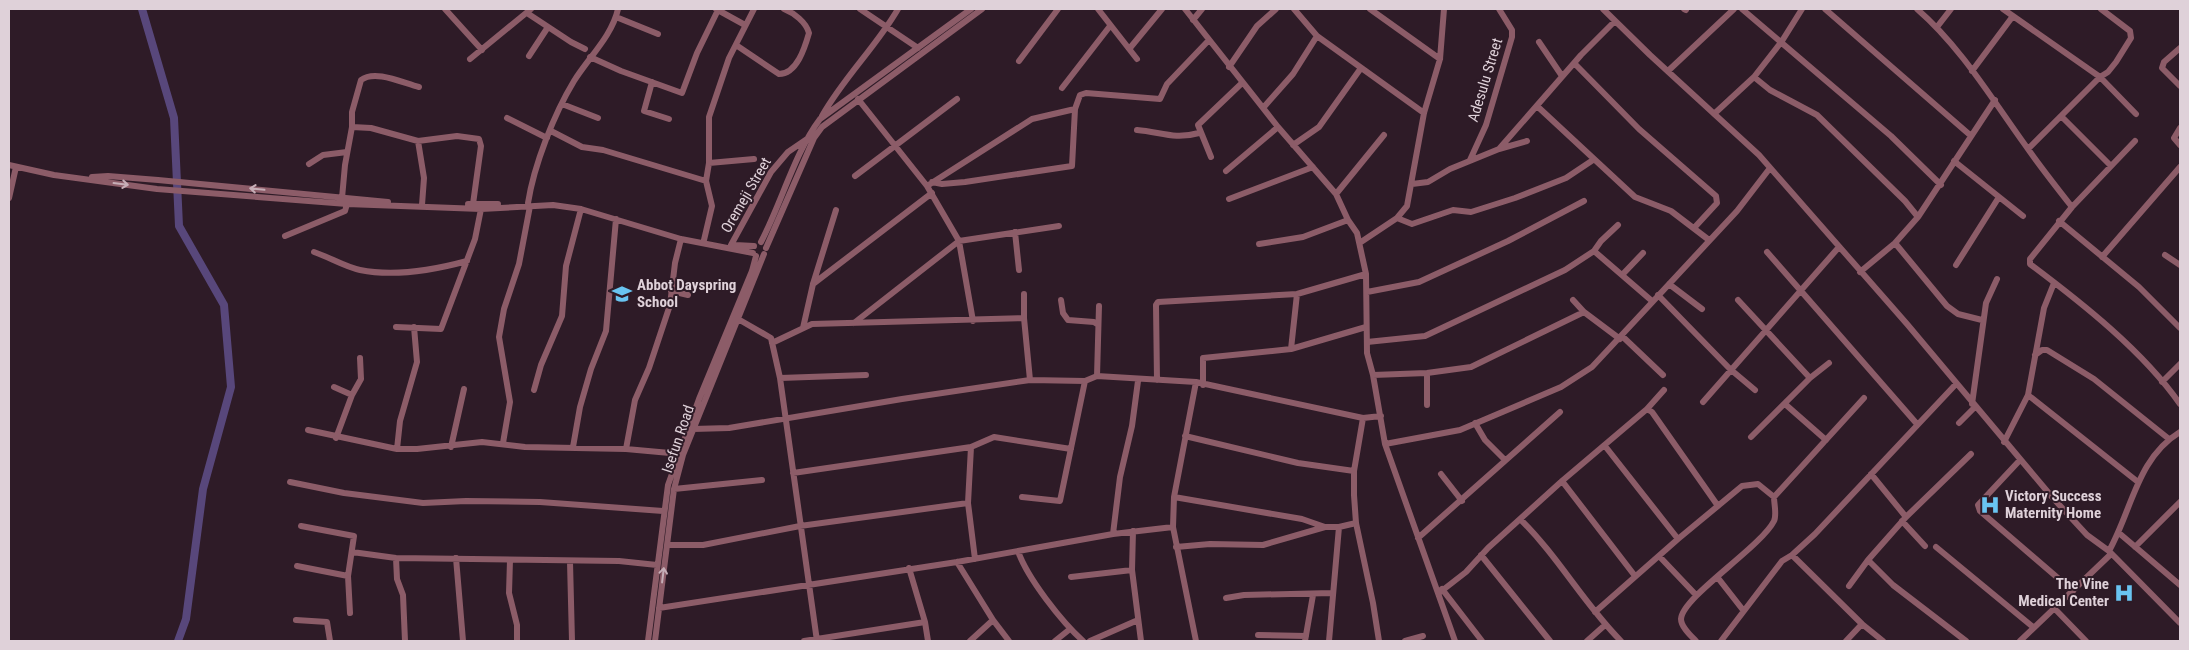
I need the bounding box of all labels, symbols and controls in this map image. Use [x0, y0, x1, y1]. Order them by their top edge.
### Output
street label: Adesulu Street [1464, 36, 1506, 124]
street label: Oremeji Street [717, 154, 775, 236]
one-way arrow [113, 179, 129, 189]
one-way arrow [249, 184, 265, 194]
place label: Abbot Dayspring School [637, 276, 736, 311]
school or university icon: Abbot Dayspring School [611, 283, 633, 305]
street label: Isefun Road [658, 403, 698, 475]
place label: Victory Success Maternity Home [2005, 487, 2102, 522]
hospital icon: Victory Success Maternity Home [1979, 494, 2001, 516]
one-way arrow [658, 568, 668, 584]
place label: The Vine Medical Center [2018, 575, 2109, 610]
hospital icon: The Vine Medical Center [2113, 582, 2135, 604]

